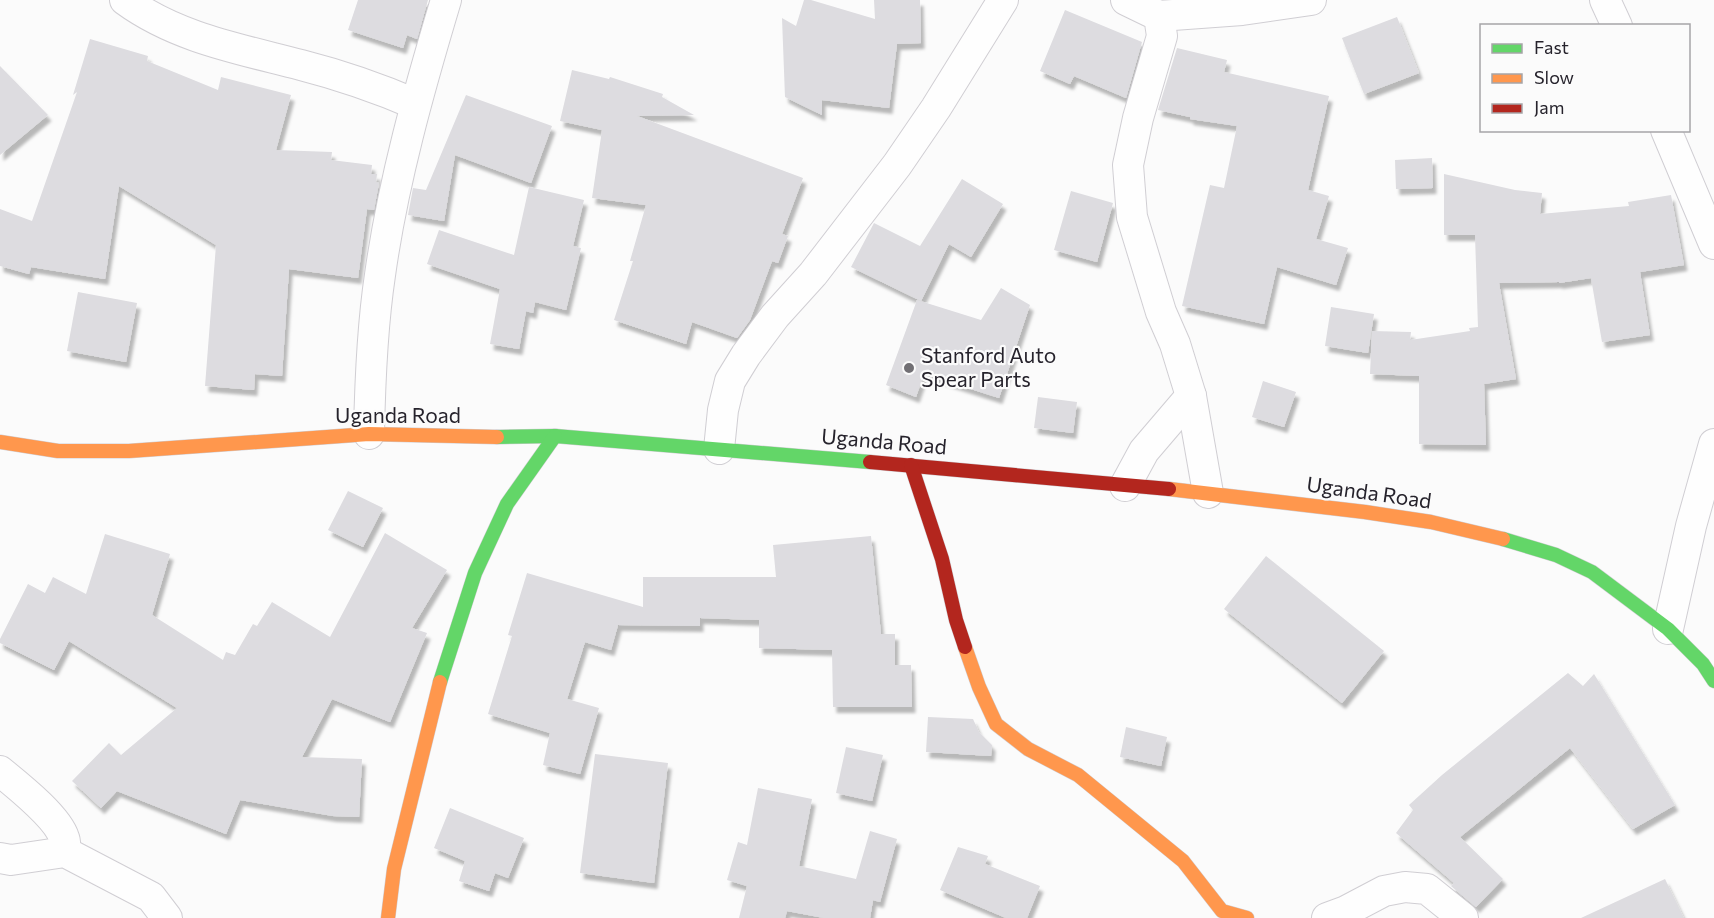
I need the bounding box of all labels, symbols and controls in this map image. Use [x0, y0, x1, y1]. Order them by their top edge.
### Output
legend [1480, 24, 1690, 132]
text: Fast [1534, 36, 1569, 58]
text: Slow [1534, 66, 1574, 88]
text: Jam [1534, 96, 1564, 118]
place label: Stanford Auto Spear Parts [921, 342, 1056, 391]
marker: Stanford Auto Spear Parts [902, 361, 916, 375]
street label: Uganda Road [335, 402, 461, 427]
street label: Uganda Road [820, 423, 948, 458]
street label: Uganda Road [1305, 470, 1433, 513]

